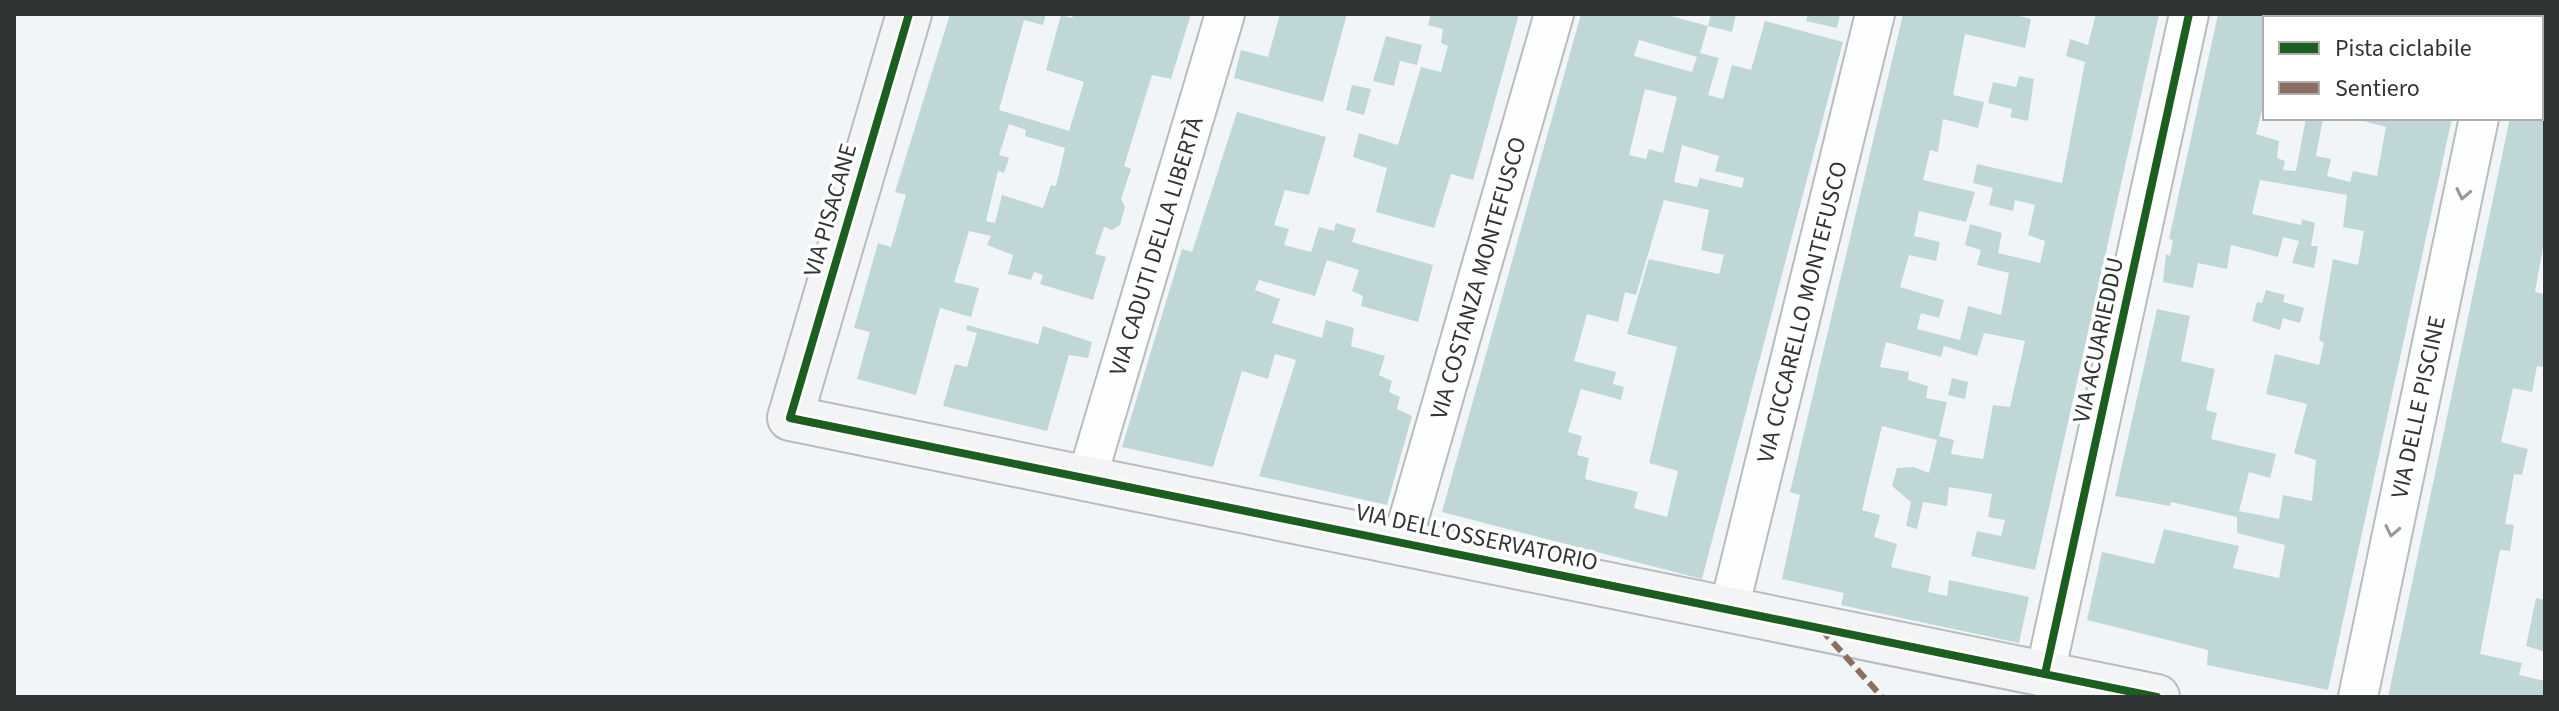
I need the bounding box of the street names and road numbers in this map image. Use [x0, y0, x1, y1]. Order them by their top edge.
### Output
street label: VIA CADUTI DELLA LIBERTÀ [1100, 112, 1213, 380]
street label: VIA COSTANZA MONTEFUSCO [1421, 133, 1536, 423]
street label: VIA PISACANE [795, 140, 866, 281]
street label: VIA CICCARELLO MONTEFUSCO [1748, 158, 1857, 466]
street label: VIA ACUARIEDDU [2064, 254, 2133, 426]
street label: VIA DELLE PISCINE [2382, 313, 2455, 502]
street label: VIA DELL'OSSERVATORIO [1353, 495, 1601, 580]

